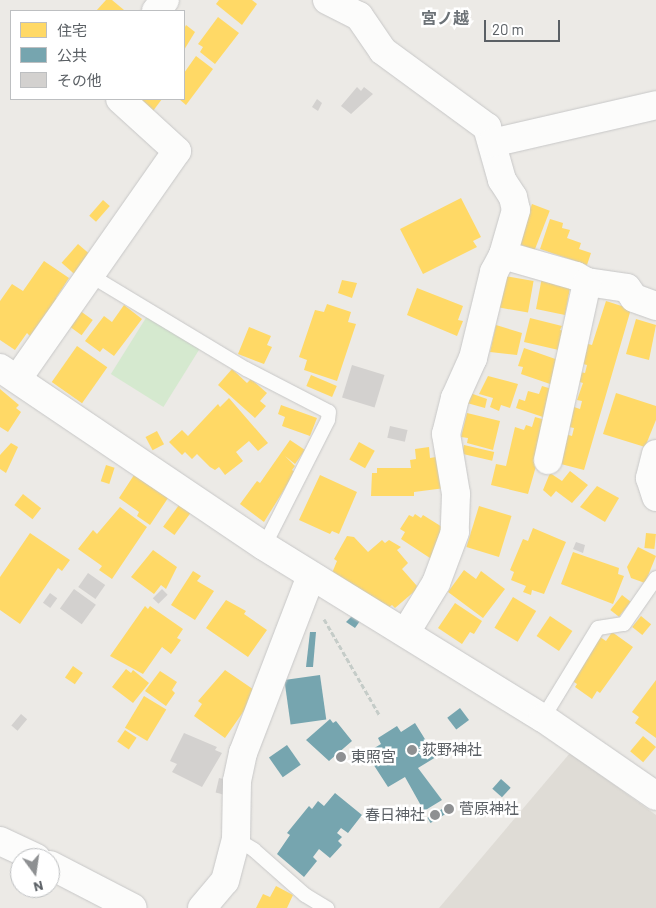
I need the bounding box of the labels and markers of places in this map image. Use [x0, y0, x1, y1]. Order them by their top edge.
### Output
place label: 荻野神社 [422, 741, 482, 759]
marker: 荻野神社 [406, 744, 418, 756]
place label: 東照宮 [351, 748, 396, 766]
marker: 東照宮 [335, 751, 347, 763]
place label: 菅原神社 [459, 800, 519, 818]
marker: 菅原神社 [443, 803, 455, 815]
place label: 春日神社 [365, 806, 425, 824]
marker: 春日神社 [429, 809, 441, 821]

